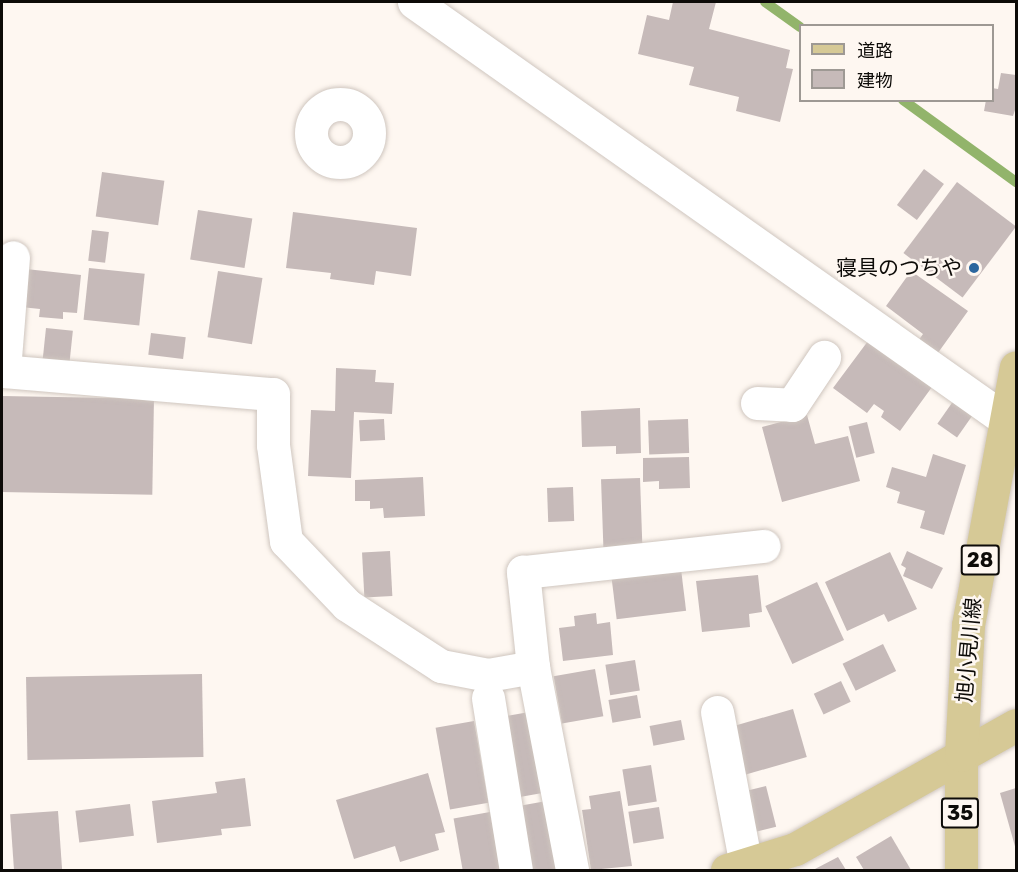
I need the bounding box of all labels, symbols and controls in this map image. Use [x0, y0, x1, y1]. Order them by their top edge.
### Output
legend [799, 24, 994, 102]
text: 道路 [857, 40, 893, 62]
text: 建物 [857, 70, 893, 92]
place label: 寝具のつちや [836, 255, 962, 281]
marker: 寝具のつちや [967, 261, 981, 275]
road number: 28 [960, 543, 1000, 577]
street label: 旭小見川線 [952, 597, 986, 703]
road number: 35 [940, 796, 980, 830]

